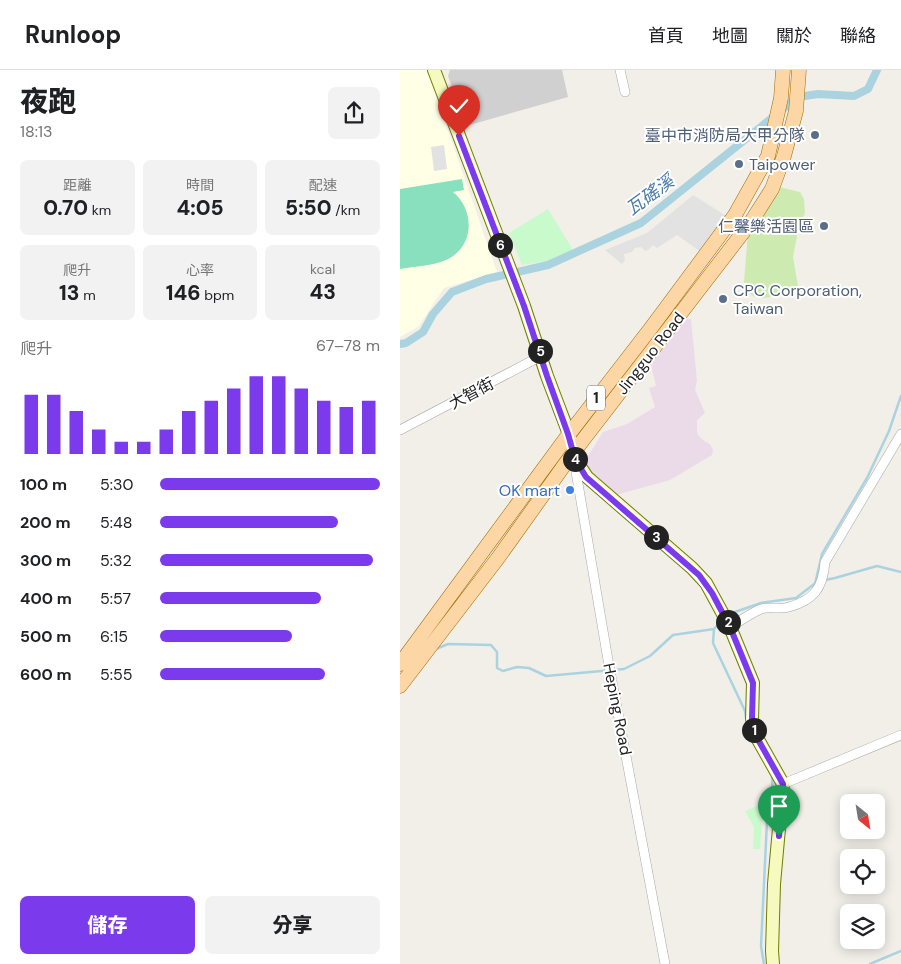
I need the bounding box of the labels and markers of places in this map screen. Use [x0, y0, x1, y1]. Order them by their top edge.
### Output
pin [438, 85, 480, 136]
place label: 臺中市消防局大甲分隊 [645, 125, 805, 146]
marker: 臺中市消防局大甲分隊 [809, 129, 821, 141]
place label: Taipower [749, 154, 816, 175]
marker: Taipower [733, 158, 745, 170]
place label: 仁馨樂活園區 [718, 216, 814, 237]
marker: 仁馨樂活園區 [818, 220, 830, 232]
pin: 6 [488, 232, 512, 258]
place label: CPC Corporation, Taiwan [733, 280, 862, 319]
marker: CPC Corporation, Taiwan [717, 293, 729, 305]
pin: 5 [528, 338, 552, 364]
pin: 4 [562, 446, 588, 472]
place label: OK mart [499, 480, 560, 501]
marker: OK mart [564, 484, 576, 496]
pin: 3 [644, 524, 668, 550]
pin: 2 [716, 610, 740, 634]
pin: 1 [742, 718, 766, 742]
pin [758, 785, 800, 836]

